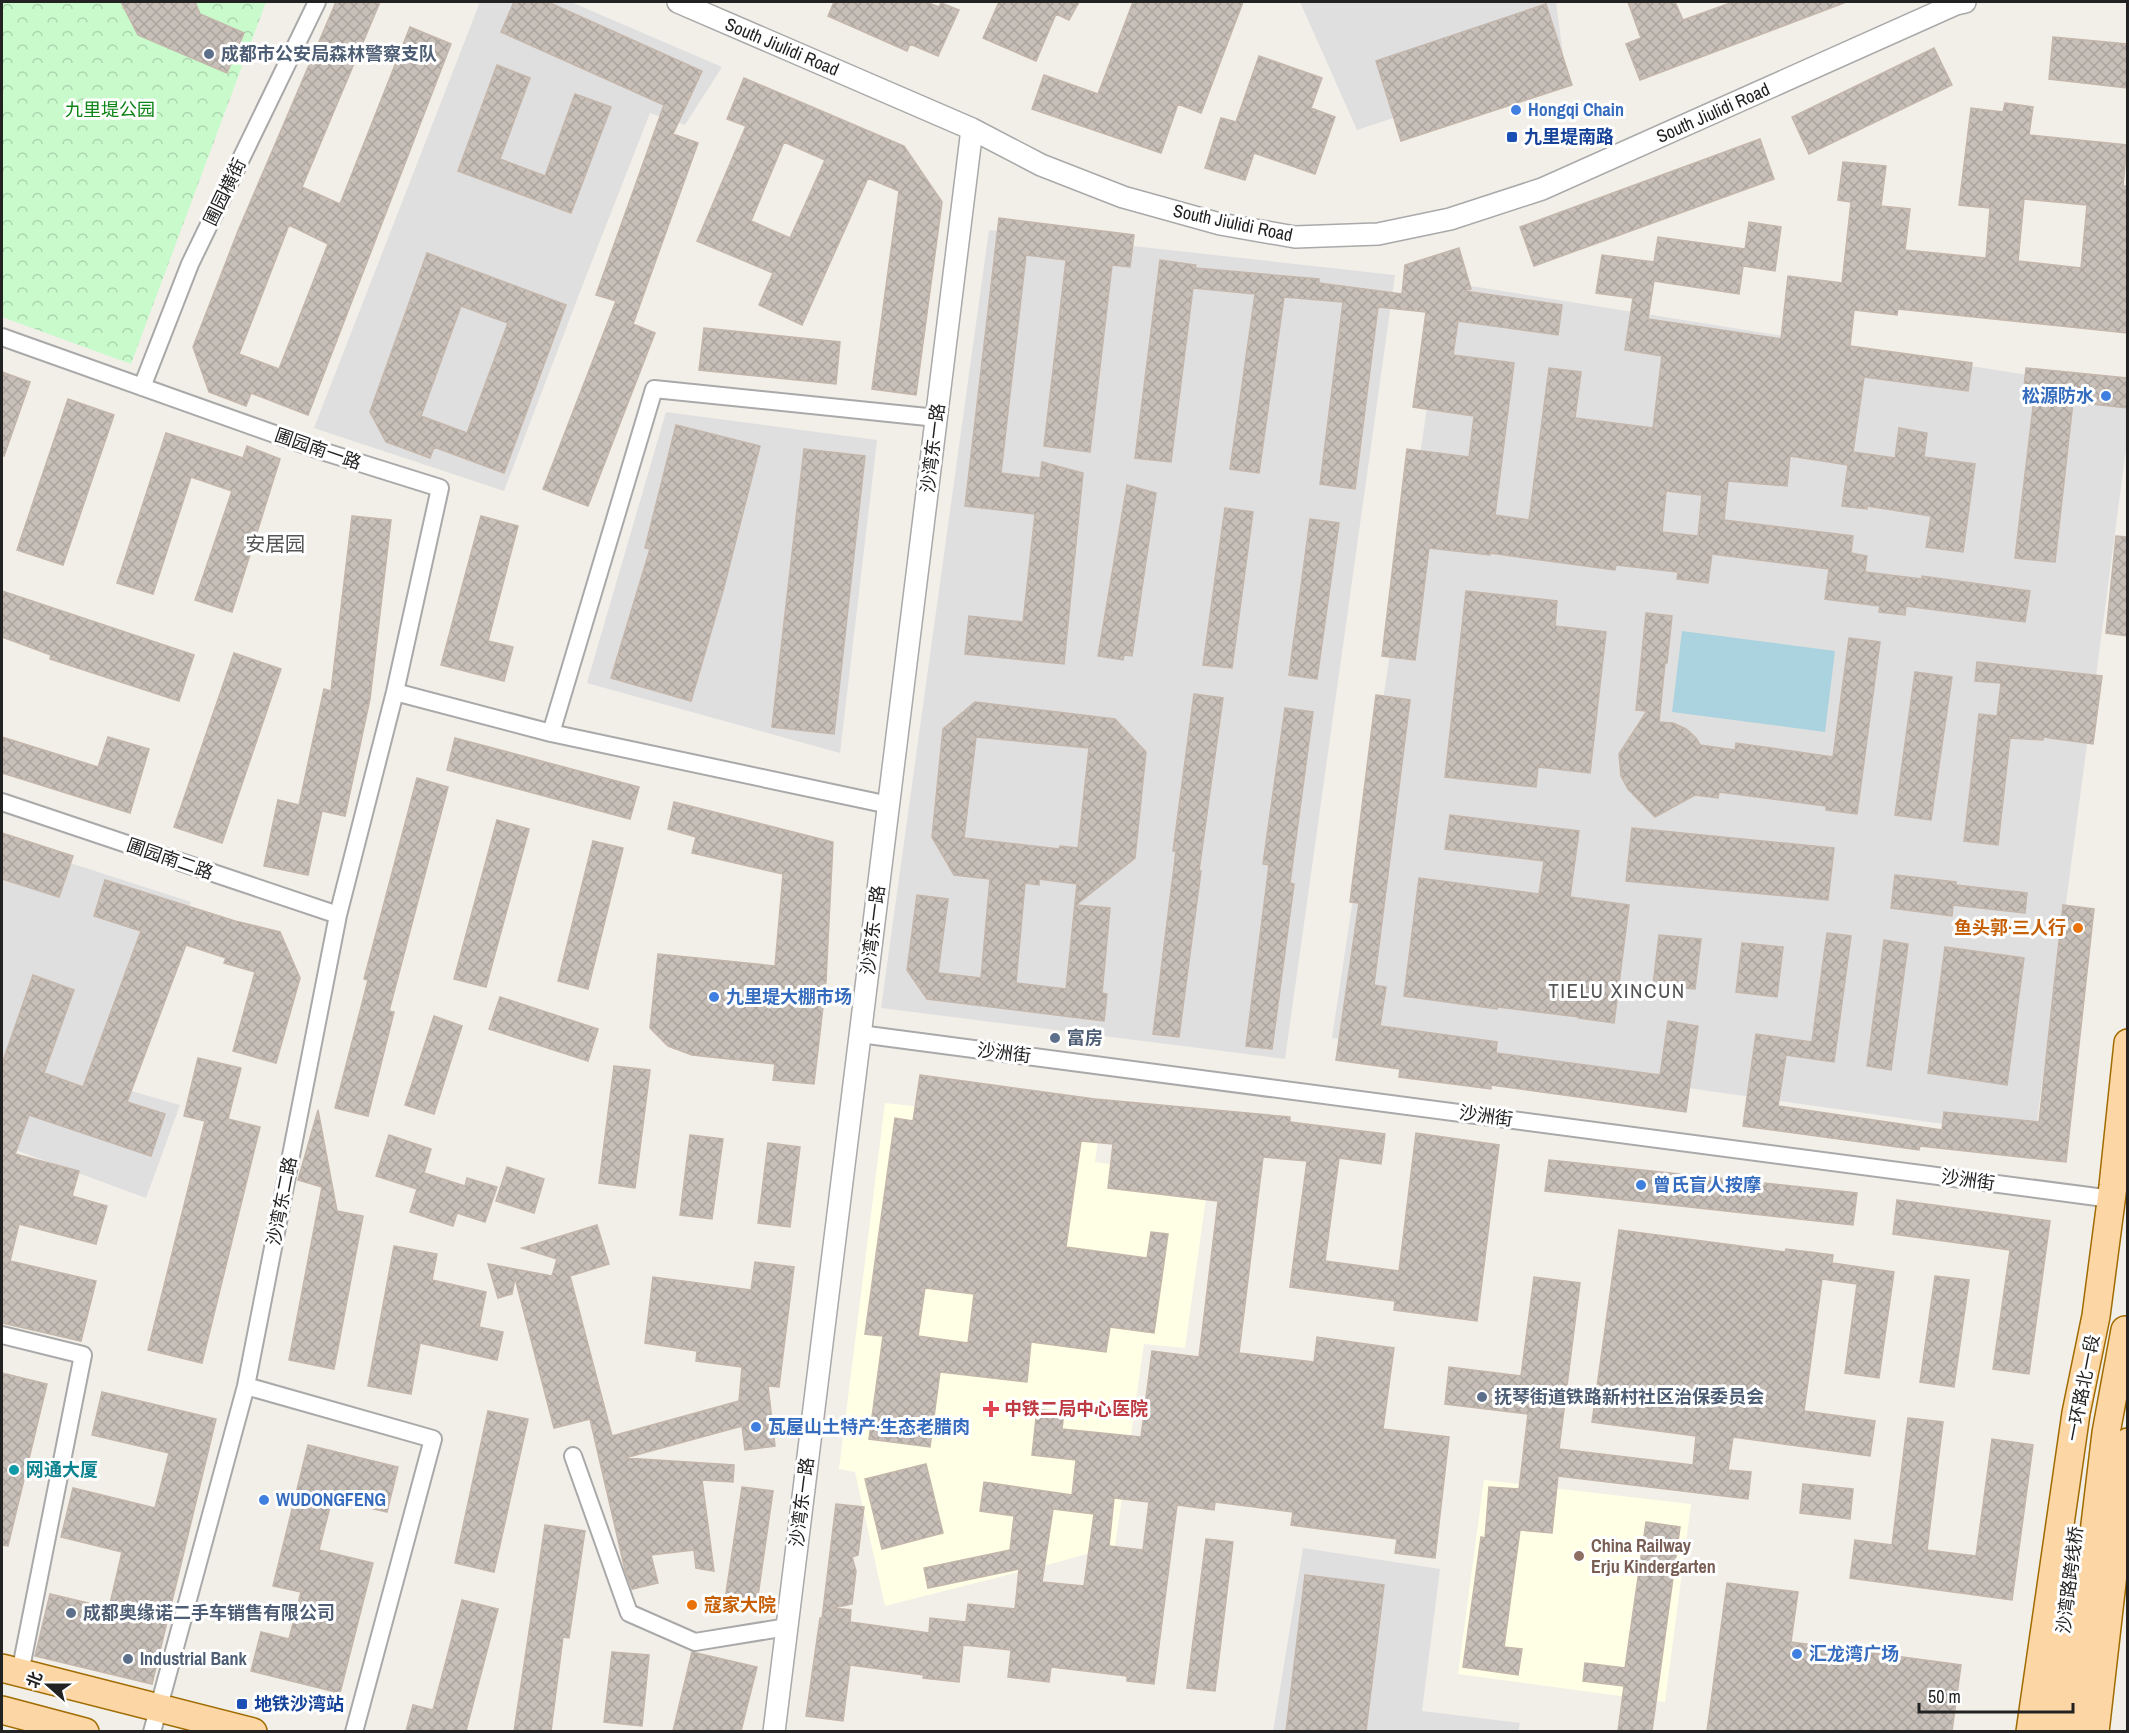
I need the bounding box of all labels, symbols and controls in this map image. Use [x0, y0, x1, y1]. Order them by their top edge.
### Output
street label: South Jiulidi Road [721, 11, 843, 82]
place label: 成都市公安局森林警察支队 [221, 41, 437, 66]
marker: 成都市公安局森林警察支队 [202, 47, 216, 61]
street label: South Jiulidi Road [1652, 76, 1773, 149]
park label: 九里堤公园 [65, 97, 155, 122]
place label: Hongqi Chain [1528, 97, 1624, 122]
marker: Hongqi Chain [1509, 103, 1523, 117]
place label: 九里堤南路 [1524, 124, 1614, 149]
marker: 九里堤南路 [1505, 130, 1519, 144]
street label: 圃园横街 [198, 154, 252, 230]
street label: South Jiulidi Road [1171, 198, 1295, 247]
place label: 松源防水 [2022, 383, 2094, 408]
marker: 松源防水 [2099, 389, 2113, 403]
street label: 沙湾东一路 [915, 402, 950, 494]
street label: 圃园南一路 [272, 422, 365, 475]
district label: 安居园 [245, 530, 305, 557]
street label: 圃园南二路 [124, 832, 217, 885]
street label: 沙湾东一路 [855, 884, 890, 976]
place label: 鱼头郭·三人行 [1954, 915, 2066, 940]
marker: 鱼头郭·三人行 [2071, 921, 2085, 935]
district label: TIELU XINCUN [1548, 976, 1686, 1005]
place label: 九里堤大棚市场 [726, 984, 852, 1009]
marker: 九里堤大棚市场 [707, 990, 721, 1004]
place label: 富房 [1067, 1025, 1103, 1050]
marker: 富房 [1048, 1031, 1062, 1045]
street label: 沙洲街 [976, 1037, 1032, 1068]
street label: 沙洲街 [1458, 1099, 1515, 1132]
street label: 沙湾东二路 [261, 1154, 302, 1247]
street label: 沙洲街 [1940, 1163, 1997, 1196]
place label: 曾氏盲人按摩 [1653, 1172, 1761, 1197]
marker: 曾氏盲人按摩 [1634, 1178, 1648, 1192]
street label: 一环路北一段 [2060, 1333, 2105, 1443]
place label: 抚琴街道铁路新村社区治保委员会 [1494, 1384, 1764, 1409]
marker: 抚琴街道铁路新村社区治保委员会 [1475, 1390, 1489, 1404]
place label: 中铁二局中心医院 [1004, 1396, 1148, 1421]
marker: 中铁二局中心医院 [982, 1400, 1000, 1418]
place label: 瓦屋山土特产·生态老腊肉 [768, 1414, 970, 1439]
marker: 瓦屋山土特产·生态老腊肉 [749, 1420, 763, 1434]
street label: 沙湾东一路 [784, 1456, 819, 1548]
place label: 网通大厦 [26, 1457, 98, 1482]
marker: 网通大厦 [7, 1463, 21, 1477]
place label: WUDONGFENG [276, 1487, 386, 1512]
marker: WUDONGFENG [257, 1493, 271, 1507]
street label: 沙湾路跨线桥 [2051, 1525, 2088, 1635]
place label: China Railway Erju Kindergarten [1591, 1533, 1716, 1579]
marker: China Railway Erju Kindergarten [1572, 1549, 1586, 1563]
place label: 寇家大院 [704, 1592, 776, 1617]
marker: 寇家大院 [685, 1598, 699, 1612]
place label: 成都奥缘诺二手车销售有限公司 [83, 1600, 335, 1625]
marker: 成都奥缘诺二手车销售有限公司 [64, 1606, 78, 1620]
place label: 汇龙湾广场 [1809, 1641, 1899, 1666]
place label: Industrial Bank [140, 1646, 247, 1671]
marker: 汇龙湾广场 [1790, 1647, 1804, 1661]
marker: Industrial Bank [121, 1652, 135, 1666]
north arrow [18, 1655, 78, 1715]
text: 北 [21, 1668, 47, 1691]
scale bar [1919, 1676, 2074, 1714]
text: 50 m [1928, 1684, 1961, 1709]
place label: 地铁沙湾站 [254, 1691, 344, 1716]
marker: 地铁沙湾站 [235, 1697, 249, 1711]

